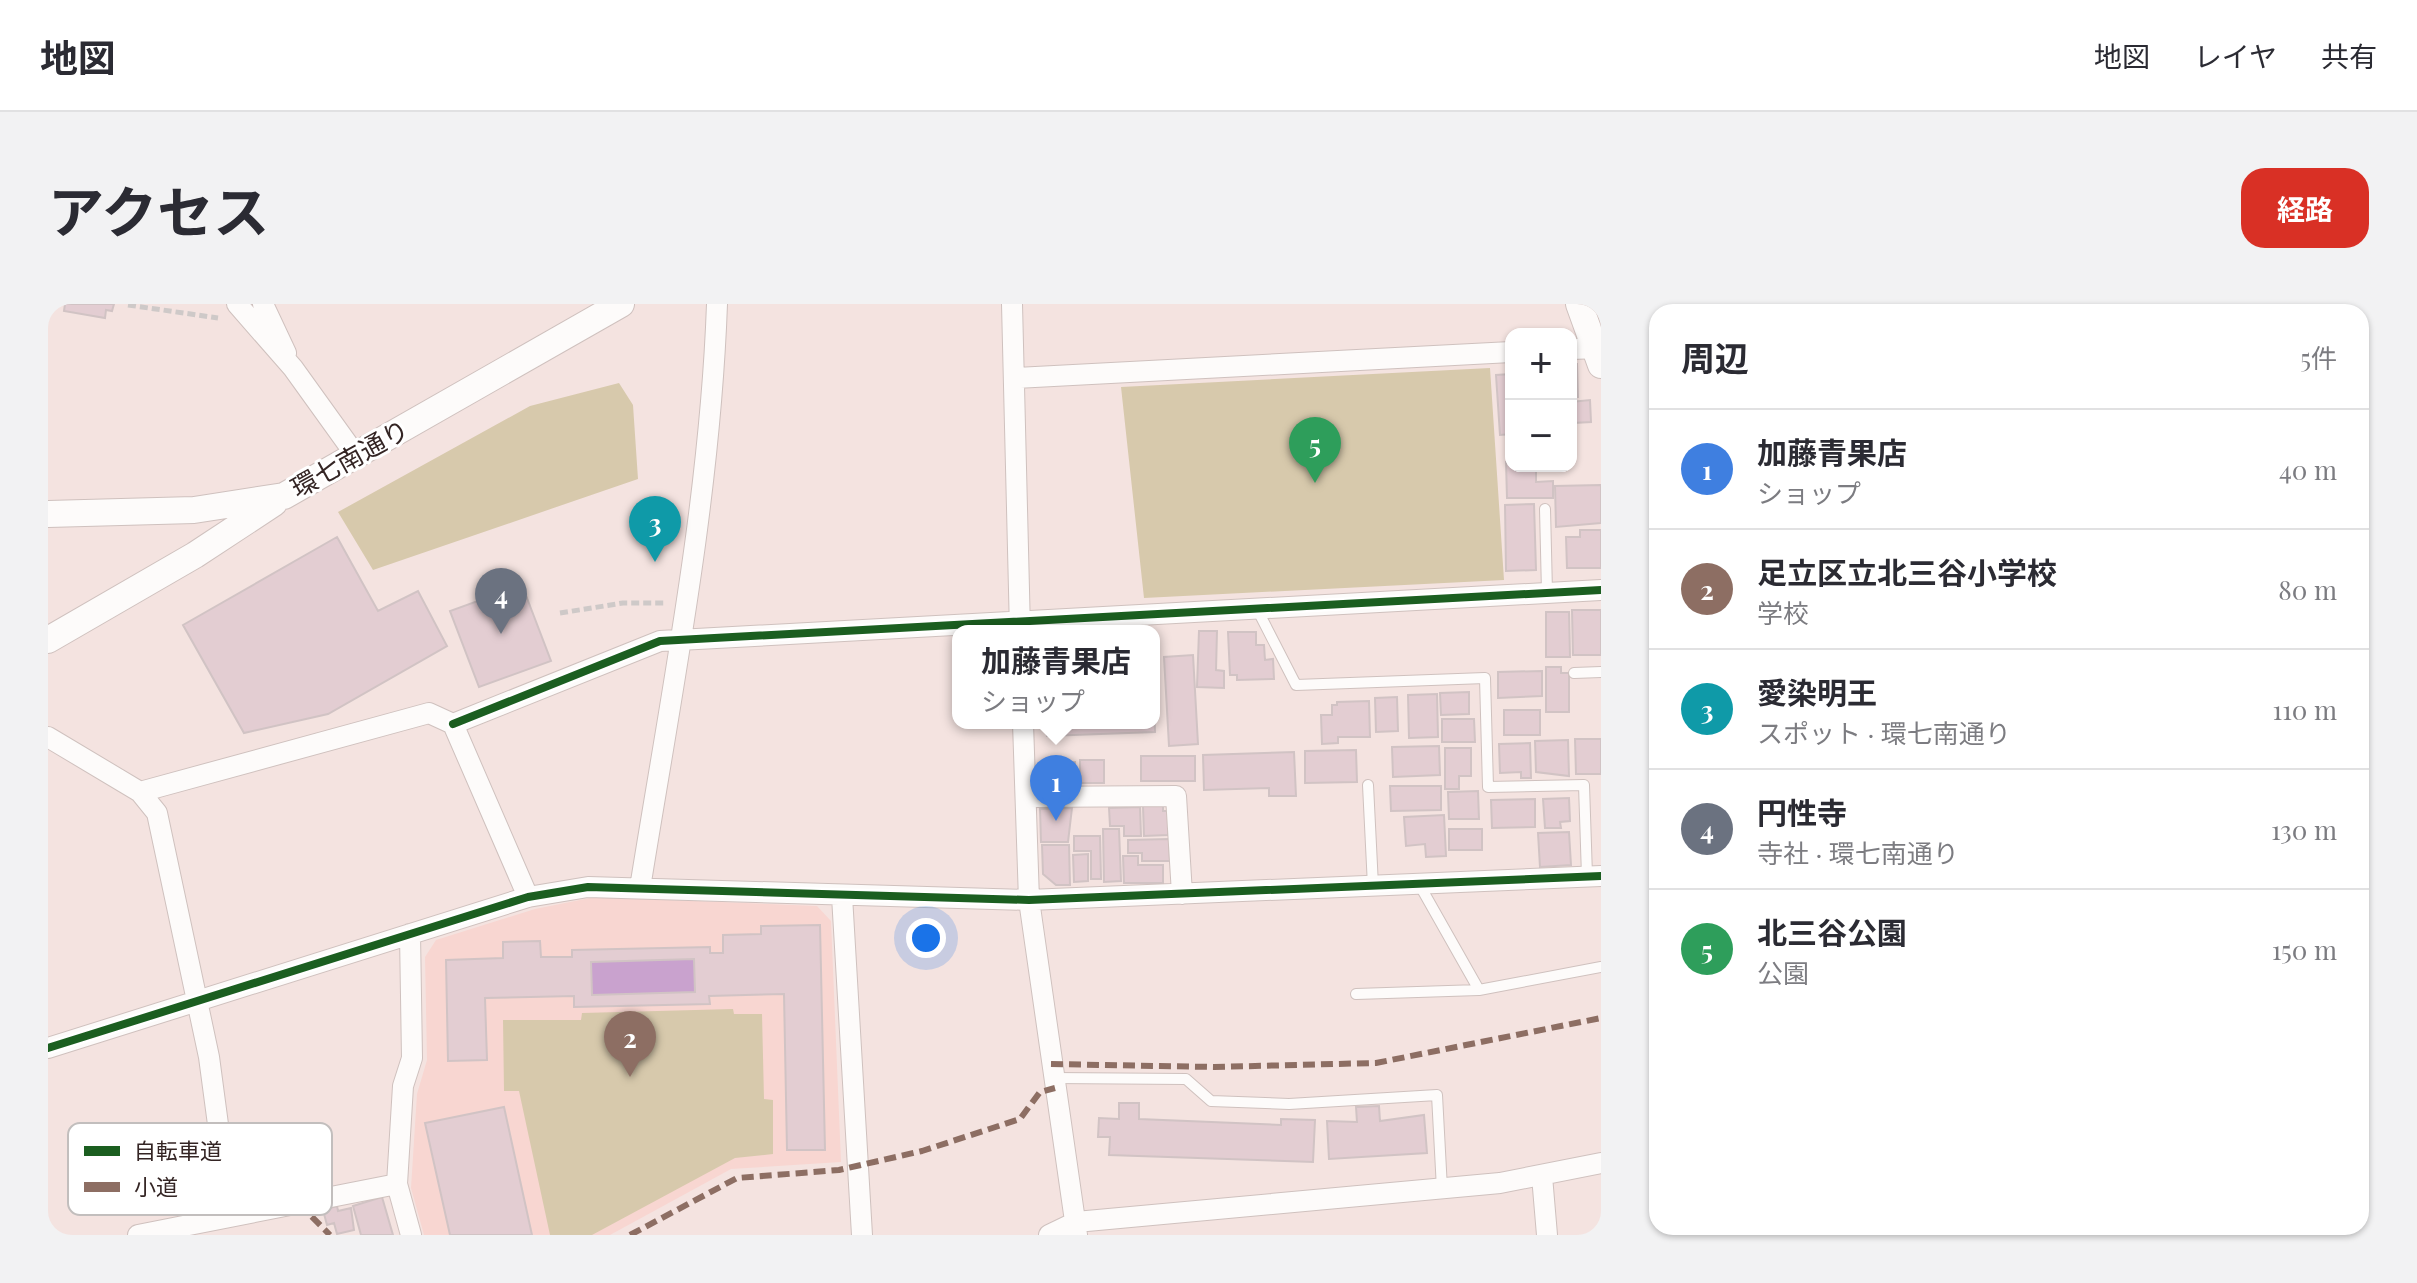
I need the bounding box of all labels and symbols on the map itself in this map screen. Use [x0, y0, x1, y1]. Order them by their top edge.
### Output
street label: 環七南通り [284, 411, 415, 505]
pin: 5 [1289, 417, 1341, 483]
pin: 3 [629, 496, 681, 562]
pin: 4 [475, 568, 527, 634]
pin: 1 [1030, 755, 1082, 821]
your location [906, 918, 946, 958]
pin: 2 [604, 1011, 656, 1077]
legend [68, 1123, 332, 1215]
text: 自転車道 [134, 1135, 222, 1165]
text: 小道 [134, 1171, 178, 1201]

